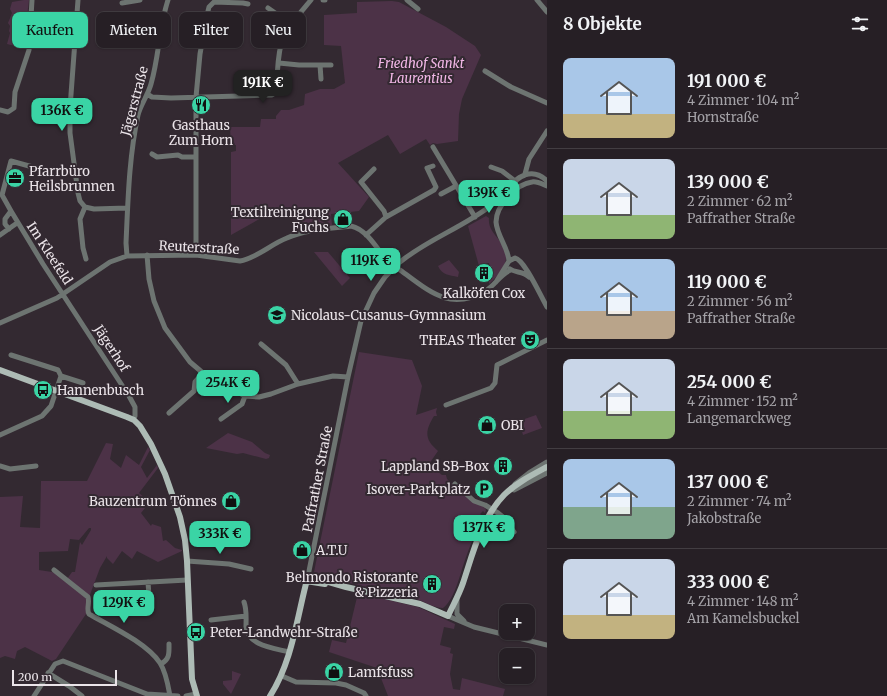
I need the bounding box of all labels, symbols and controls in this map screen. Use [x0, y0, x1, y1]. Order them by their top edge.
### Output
chip: Kaufen [12, 12, 88, 48]
chip: Mieten [96, 12, 171, 48]
chip: Filter [179, 12, 243, 48]
chip: Neu [251, 12, 306, 48]
text: 8 Objekte [563, 13, 642, 35]
icon: filters [849, 13, 871, 35]
park label: Friedhof Sankt Laurentius [377, 55, 465, 87]
street label: Jägerstraße [117, 64, 152, 139]
pin: 191K € [230, 70, 296, 104]
text: 191 000 € [687, 70, 766, 92]
text: 191K € [242, 74, 284, 91]
icon: home [595, 74, 643, 122]
text: 4 Zimmer · 104 m² [687, 92, 799, 109]
restaurant icon: Gasthaus Zum Horn [190, 94, 212, 116]
pin: 136K € [29, 98, 95, 132]
text: 136K € [40, 102, 84, 119]
text: Hornstraße [687, 109, 759, 126]
place label: Gasthaus Zum Horn [169, 117, 234, 149]
place label: Pfarrbüro Heilsbrunnen [29, 163, 115, 195]
office icon: Pfarrbüro Heilsbrunnen [4, 167, 26, 189]
text: 139 000 € [687, 171, 769, 193]
icon: home [595, 175, 643, 223]
pin: 139K € [456, 180, 522, 214]
text: 139K € [468, 184, 510, 201]
text: 2 Zimmer · 62 m² [687, 193, 792, 210]
place label: Textilreinigung Fuchs [231, 204, 329, 236]
shop icon: Textilreinigung Fuchs [332, 208, 354, 230]
text: Paffrather Straße [687, 210, 795, 227]
street label: Im Kleefeld [23, 219, 76, 288]
street label: Reuterstraße [158, 237, 240, 258]
pin: 119K € [338, 248, 404, 282]
text: 119K € [350, 252, 392, 269]
building icon: Kalköfen Cox [473, 262, 495, 284]
text: 119 000 € [687, 271, 767, 293]
icon: home [595, 275, 643, 323]
place label: Kalköfen Cox [443, 285, 526, 302]
text: 2 Zimmer · 56 m² [687, 293, 793, 310]
school or university icon: Nicolaus-Cusanus-Gymnasium [266, 304, 288, 326]
place label: Nicolaus-Cusanus-Gymnasium [291, 307, 486, 324]
text: Paffrather Straße [687, 310, 795, 327]
street label: Jägerhof [90, 321, 134, 376]
theatre icon: THEAS Theater [519, 329, 541, 351]
place label: THEAS Theater [419, 332, 516, 349]
pin: 254K € [195, 370, 261, 404]
text: 254 000 € [687, 371, 772, 393]
text: 254K € [205, 374, 251, 391]
icon: home [595, 375, 643, 423]
bus stop icon: Hannenbusch [32, 379, 54, 401]
place label: Hannenbusch [57, 382, 144, 399]
text: 4 Zimmer · 152 m² [687, 393, 798, 410]
text: Langemarckweg [687, 410, 791, 427]
shop icon: OBI [476, 414, 498, 436]
place label: OBI [501, 417, 524, 434]
street label: Paffrather Straße [299, 424, 336, 534]
building icon: Lappland SB-Box [492, 455, 514, 477]
place label: Lappland SB-Box [381, 458, 489, 475]
text: 137 000 € [687, 471, 768, 493]
icon: home [595, 475, 643, 523]
parking icon: Isover-Parkplatz [473, 478, 495, 500]
place label: Isover-Parkplatz [366, 481, 470, 498]
shop icon: Bauzentrum Tönnes [220, 490, 242, 512]
place label: Bauzentrum Tönnes [89, 493, 217, 510]
text: 2 Zimmer · 74 m² [687, 493, 792, 510]
text: Jakobstraße [687, 510, 761, 527]
pin: 137K € [451, 515, 517, 549]
text: 137K € [463, 519, 505, 536]
pin: 333K € [187, 521, 253, 555]
text: 333K € [198, 525, 242, 542]
shop icon: A.T.U [291, 539, 313, 561]
place label: A.T.U [315, 542, 348, 559]
place label: Belmondo Ristorante & Pizzeria [286, 569, 418, 601]
text: 333 000 € [687, 571, 769, 593]
building icon: Belmondo Ristorante & Pizzeria [421, 573, 443, 595]
icon: home [595, 575, 643, 623]
pin: 129K € [91, 590, 157, 624]
text: 4 Zimmer · 148 m² [687, 593, 798, 610]
text: 129K € [102, 594, 146, 611]
map controls [499, 604, 535, 684]
button: + [499, 604, 535, 640]
text: Am Kamelsbuckel [687, 610, 799, 627]
bus stop icon: Peter-Landwehr-Straße [185, 621, 207, 643]
place label: Peter-Landwehr-Straße [210, 624, 358, 641]
button: − [499, 648, 535, 684]
shop icon: Lamfsfuss [323, 661, 345, 683]
place label: Lamfsfuss [348, 664, 413, 681]
scale bar [12, 668, 117, 687]
text: 200 m [18, 670, 52, 684]

